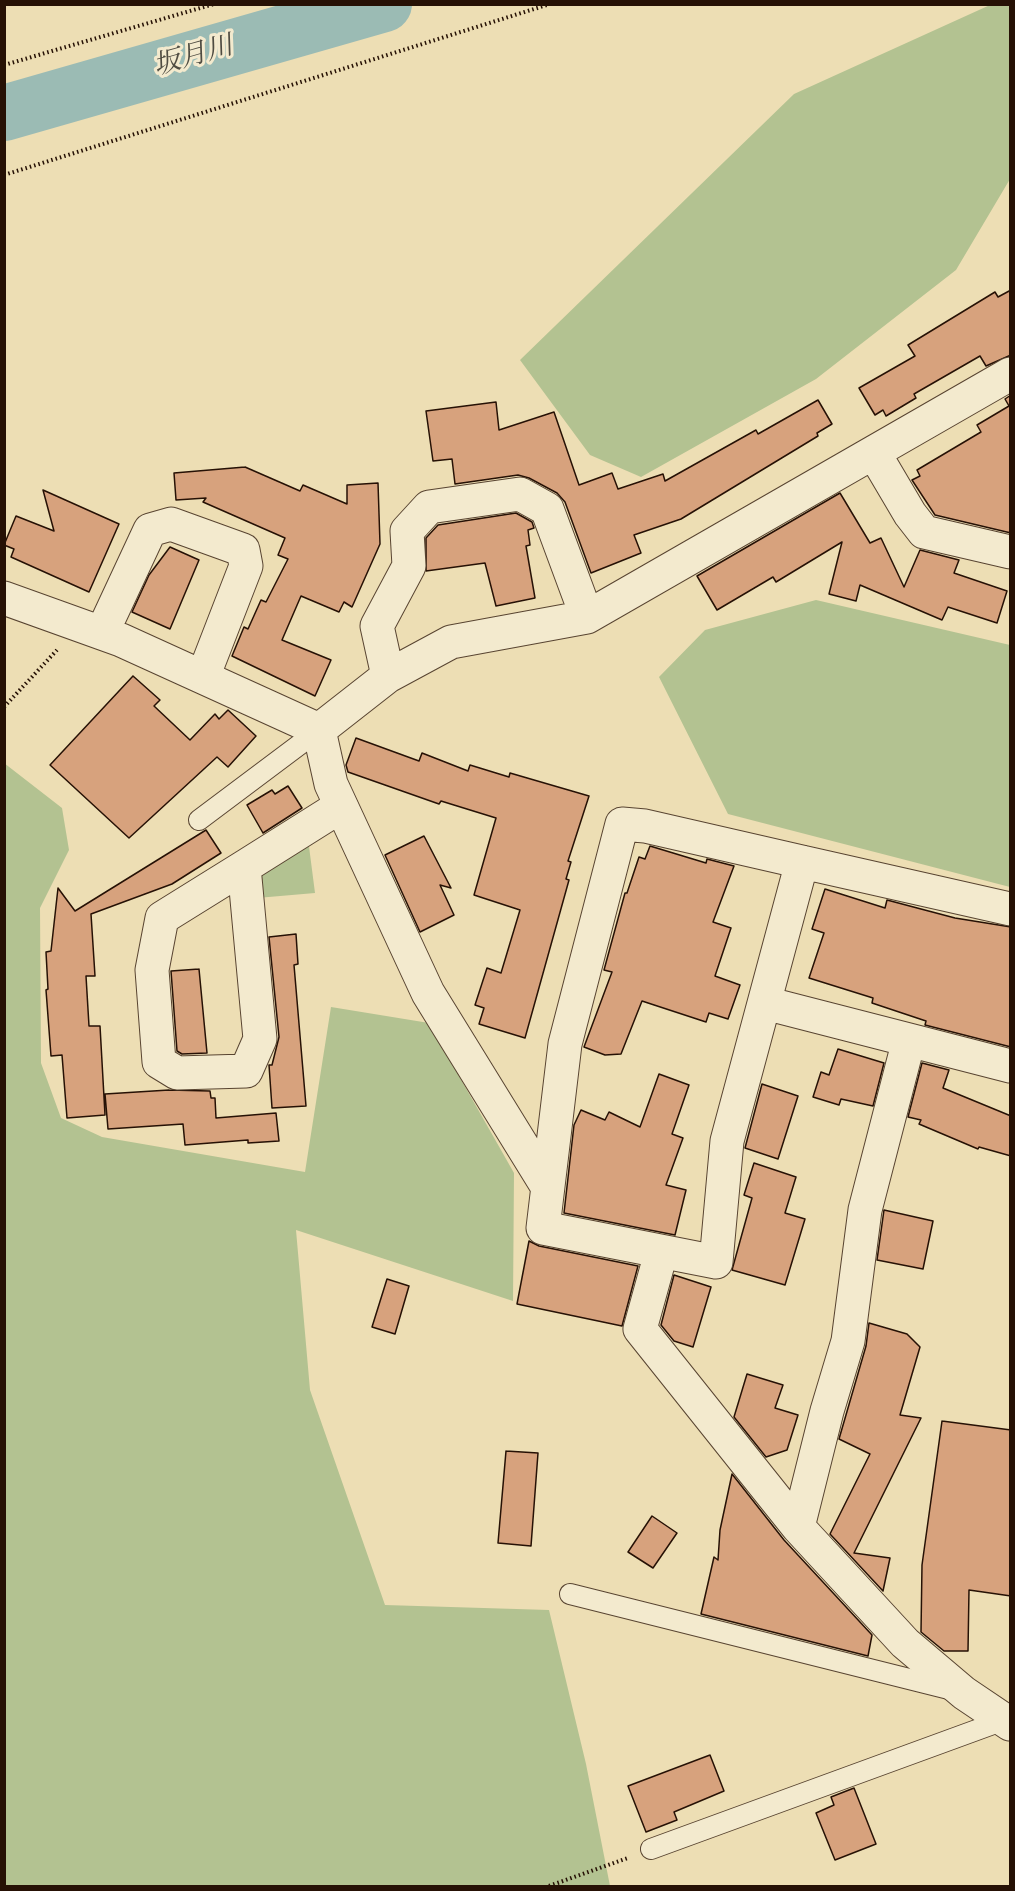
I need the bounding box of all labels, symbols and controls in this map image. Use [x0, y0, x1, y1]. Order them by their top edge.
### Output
water label: 坂月川 [151, 32, 237, 86]

